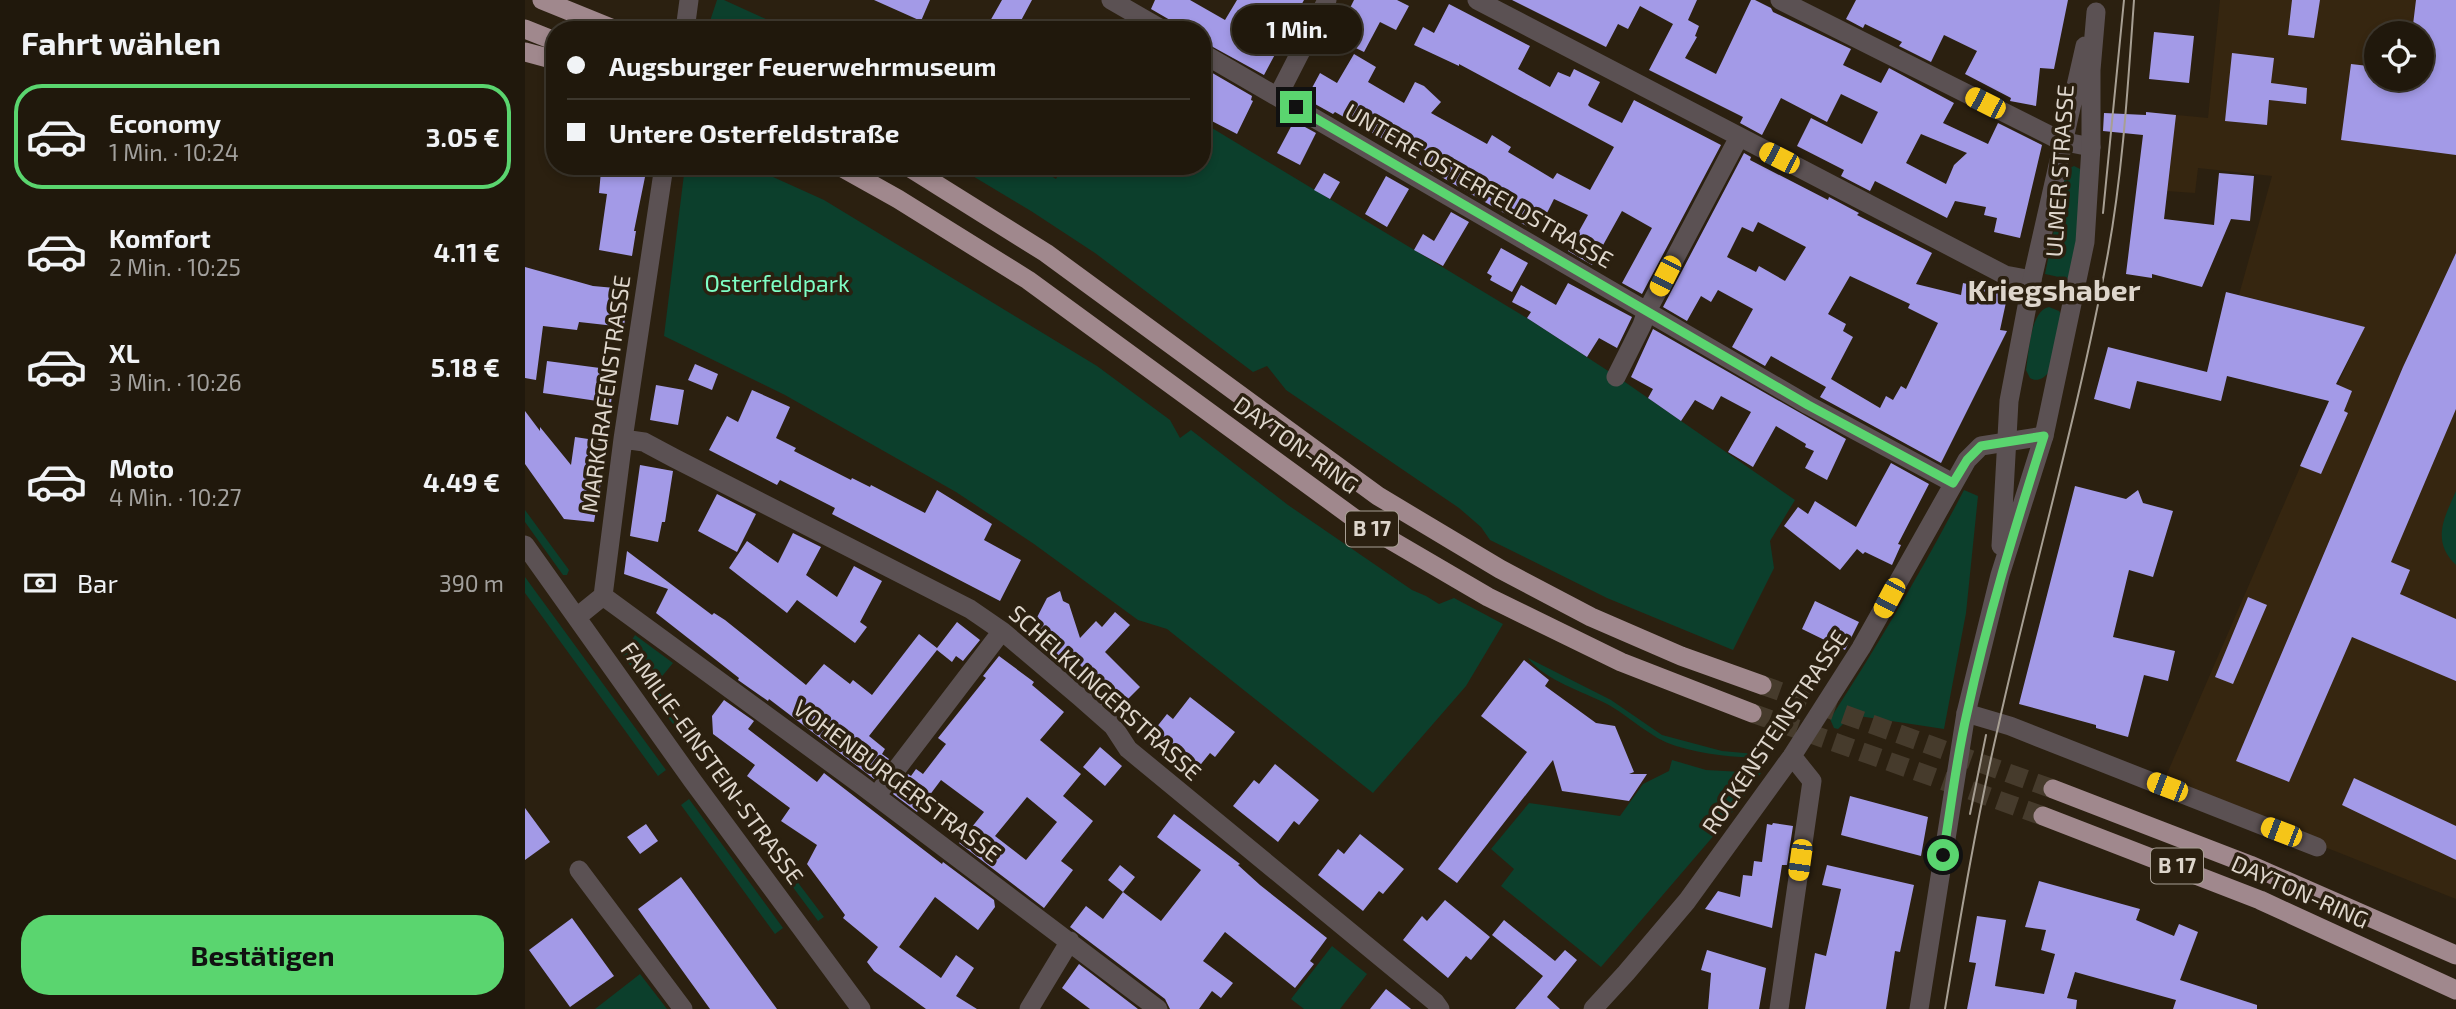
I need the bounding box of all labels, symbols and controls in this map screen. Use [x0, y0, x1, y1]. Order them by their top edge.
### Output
callout: 1 Min. [1231, 6, 1361, 55]
text: 1 Min. [1266, 15, 1328, 43]
map controls [2364, 21, 2434, 91]
button: locate [2364, 21, 2434, 91]
text: Fahrt wählen [21, 23, 221, 61]
text: Augsburger Feuerwehrmuseum [609, 50, 996, 81]
car [1962, 84, 2009, 122]
street label: ULMER STRASSE [2039, 84, 2079, 258]
route end [1280, 91, 1312, 123]
street label: UNTERE OSTERFELDSTRASSE [1341, 97, 1618, 273]
icon: car [25, 105, 88, 168]
text: Economy [109, 107, 221, 138]
text: Untere Osterfeldstraße [609, 117, 900, 148]
text: 3.05 € [426, 121, 500, 152]
text: 1 Min. · 10:24 [109, 138, 239, 166]
car [1756, 139, 1803, 177]
icon: car [25, 220, 88, 283]
text: Komfort [109, 222, 211, 253]
text: 4.11 € [433, 236, 500, 267]
text: 2 Min. · 10:25 [109, 253, 241, 281]
car [1647, 253, 1684, 299]
park label: Osterfeldpark [704, 269, 850, 297]
district label: Kriegshaber [1967, 271, 2141, 307]
street label: MARKGRAFENSTRASSE [574, 273, 636, 514]
icon: car [25, 335, 88, 398]
text: XL [109, 337, 140, 368]
text: 5.18 € [431, 351, 500, 382]
text: 3 Min. · 10:26 [109, 368, 242, 396]
street label: DAYTON-RING [1229, 390, 1364, 499]
icon: car [25, 450, 88, 513]
text: Moto [109, 452, 174, 483]
text: 4.49 € [423, 466, 500, 497]
text: 4 Min. · 10:27 [109, 483, 242, 511]
road number: B 17 [1346, 512, 1398, 546]
icon: cash [21, 564, 59, 602]
text: Bar [77, 567, 118, 598]
text: 390 m [439, 569, 504, 597]
car [1870, 575, 1909, 621]
street label: SCHELKLINGERSTRASSE [1004, 599, 1207, 786]
street label: ROCKENSTEINSTRASSE [1695, 624, 1853, 839]
street label: FAMILIE-EINSTEIN-STRASSE [615, 636, 810, 889]
street label: VOHENBURGERSTRASSE [788, 693, 1007, 867]
car [2144, 770, 2191, 804]
car [2258, 815, 2305, 849]
car [1787, 838, 1814, 882]
route start [1927, 839, 1959, 871]
road number: B 17 [2151, 848, 2203, 884]
street label: DAYTON-RING [2227, 848, 2373, 934]
button: Bestätigen [21, 915, 504, 995]

